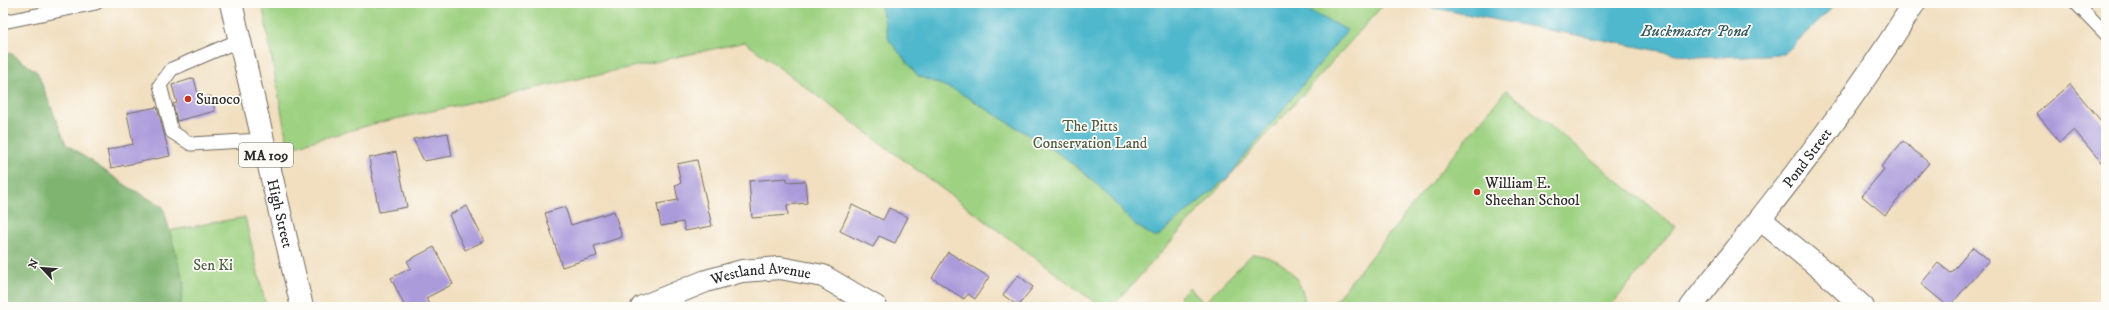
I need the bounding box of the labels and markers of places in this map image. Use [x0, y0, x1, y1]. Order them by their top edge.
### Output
place label: Sunoco [196, 90, 240, 109]
marker: Sunoco [183, 94, 193, 104]
place label: William E. Sheehan School [1484, 174, 1580, 210]
marker: William E. Sheehan School [1472, 187, 1482, 197]

